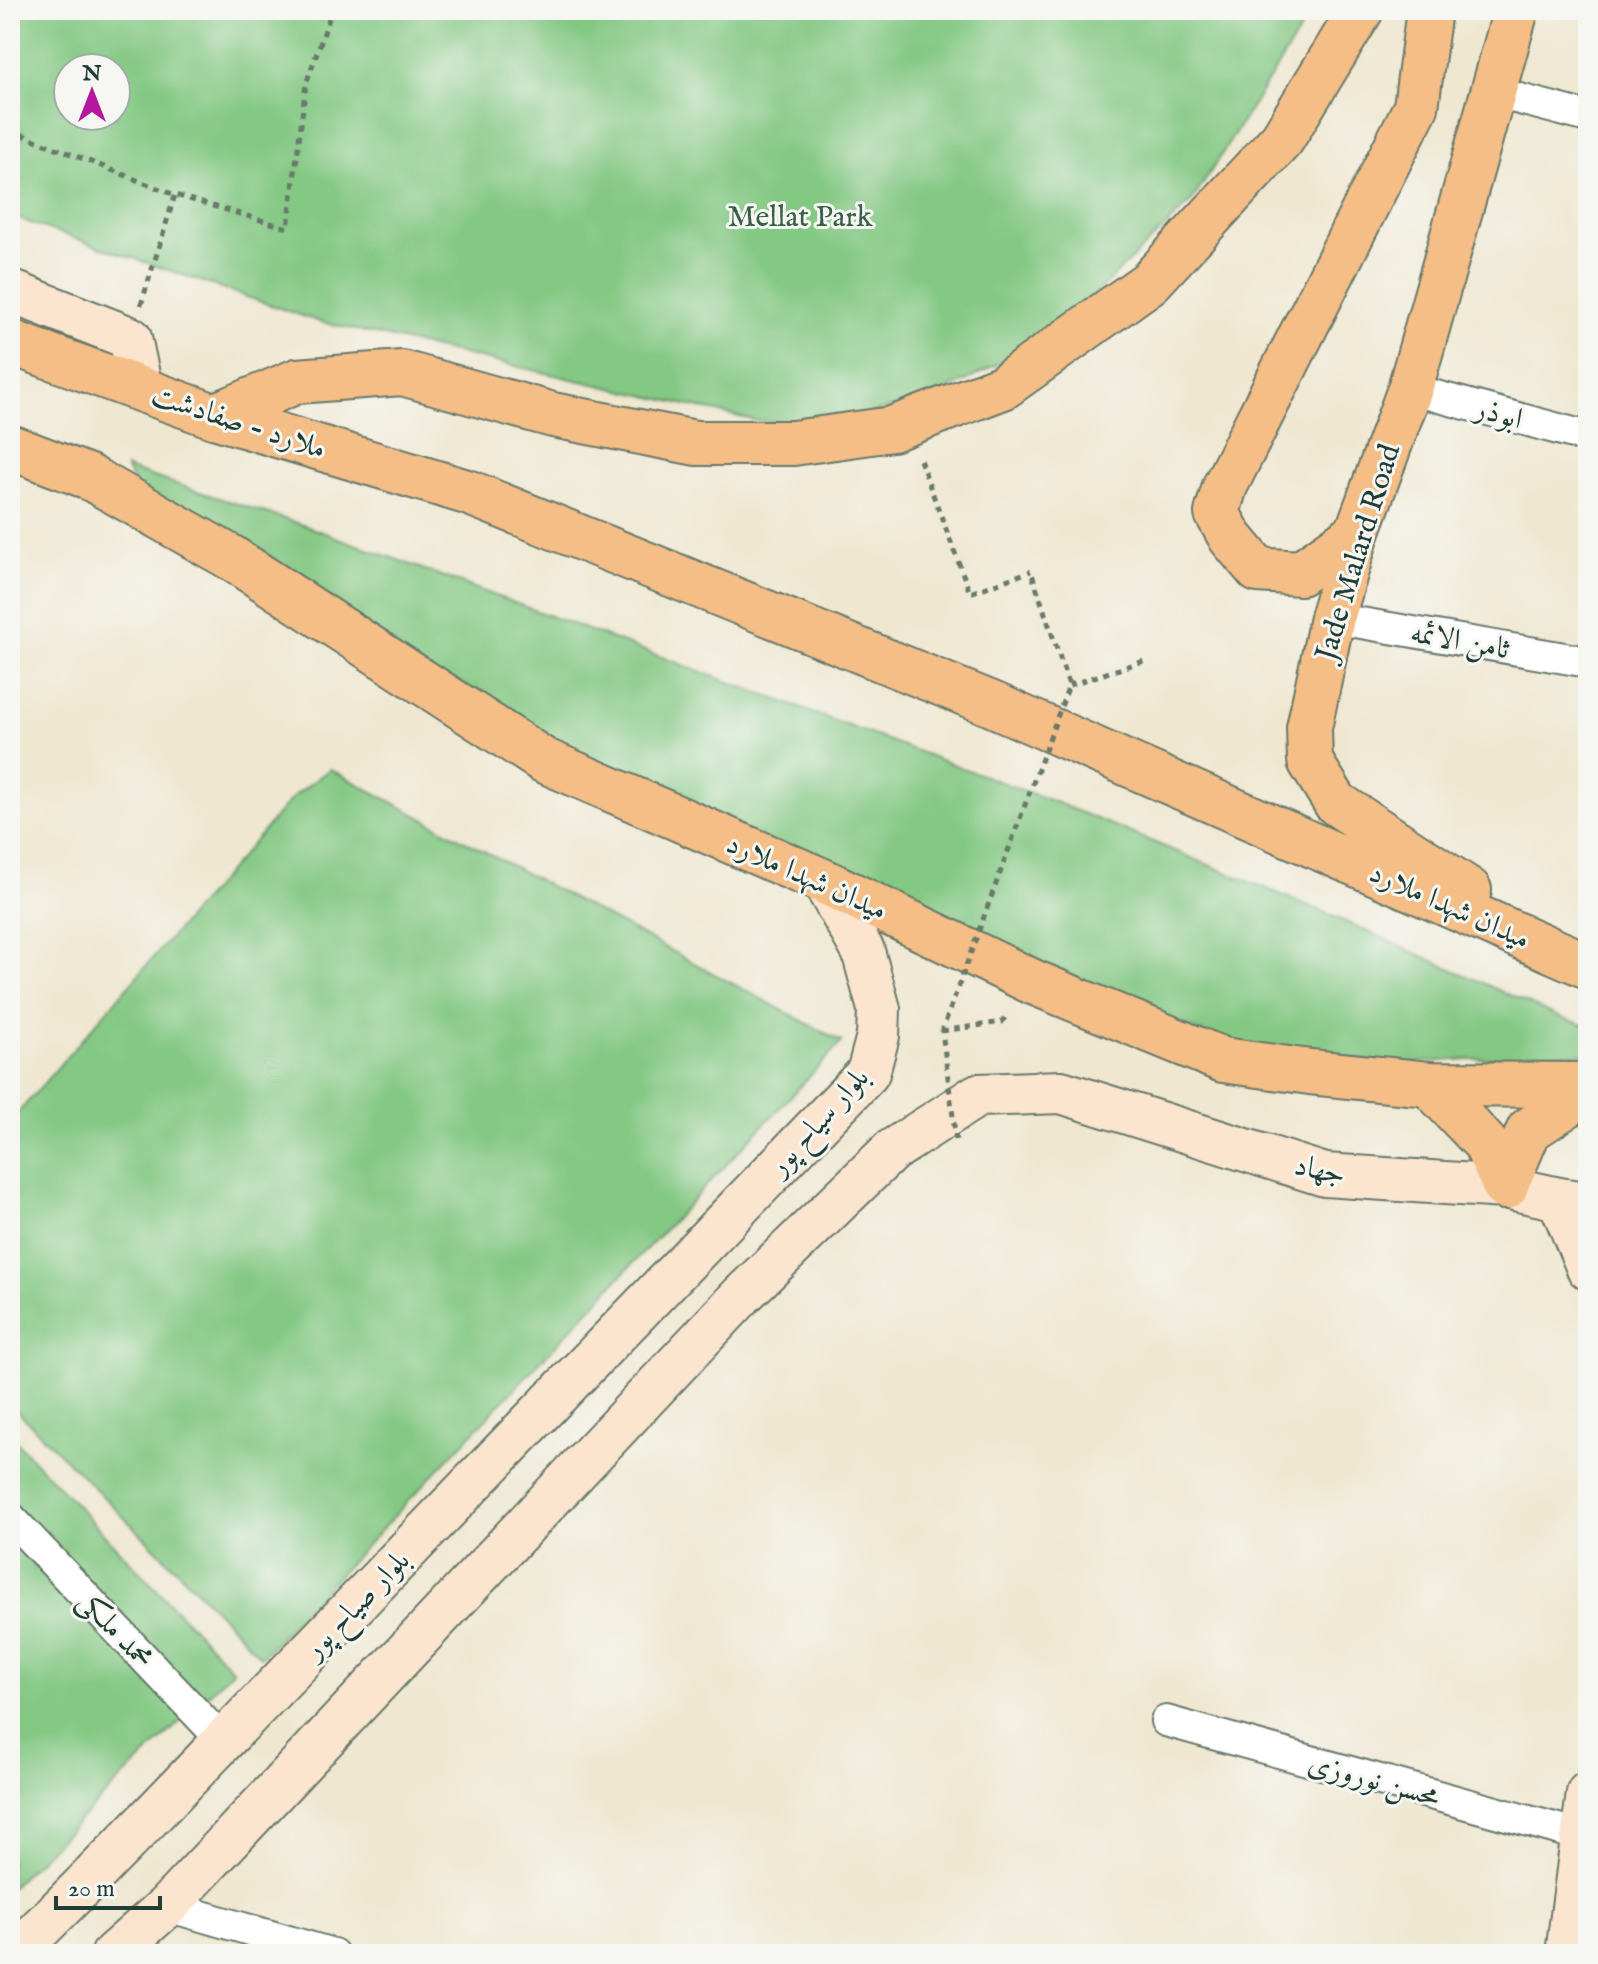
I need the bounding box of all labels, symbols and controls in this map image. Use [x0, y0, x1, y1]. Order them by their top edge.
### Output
north arrow [52, 52, 132, 132]
text: N [81, 60, 102, 88]
park label: Mellat Park [727, 199, 873, 237]
street label: ملارد - صفادشت [146, 377, 330, 469]
street label: ابوذر [1467, 390, 1527, 440]
street label: Jade Malard Road [1307, 439, 1410, 668]
street label: ثامن الائمه [1407, 615, 1512, 669]
street label: میدان شهدا ملارد [720, 825, 893, 930]
street label: میدان شهدا ملارد [1363, 854, 1536, 959]
street label: بلوار سیاح پور [759, 1060, 882, 1190]
street label: جهاد [1290, 1147, 1349, 1195]
street label: بلوار صیاح پور [294, 1543, 422, 1674]
street label: محمد ملکی [68, 1583, 161, 1678]
street label: محسن نوروزی [1303, 1745, 1444, 1817]
scale bar [56, 1860, 160, 1910]
text: 20 m [68, 1874, 115, 1905]

